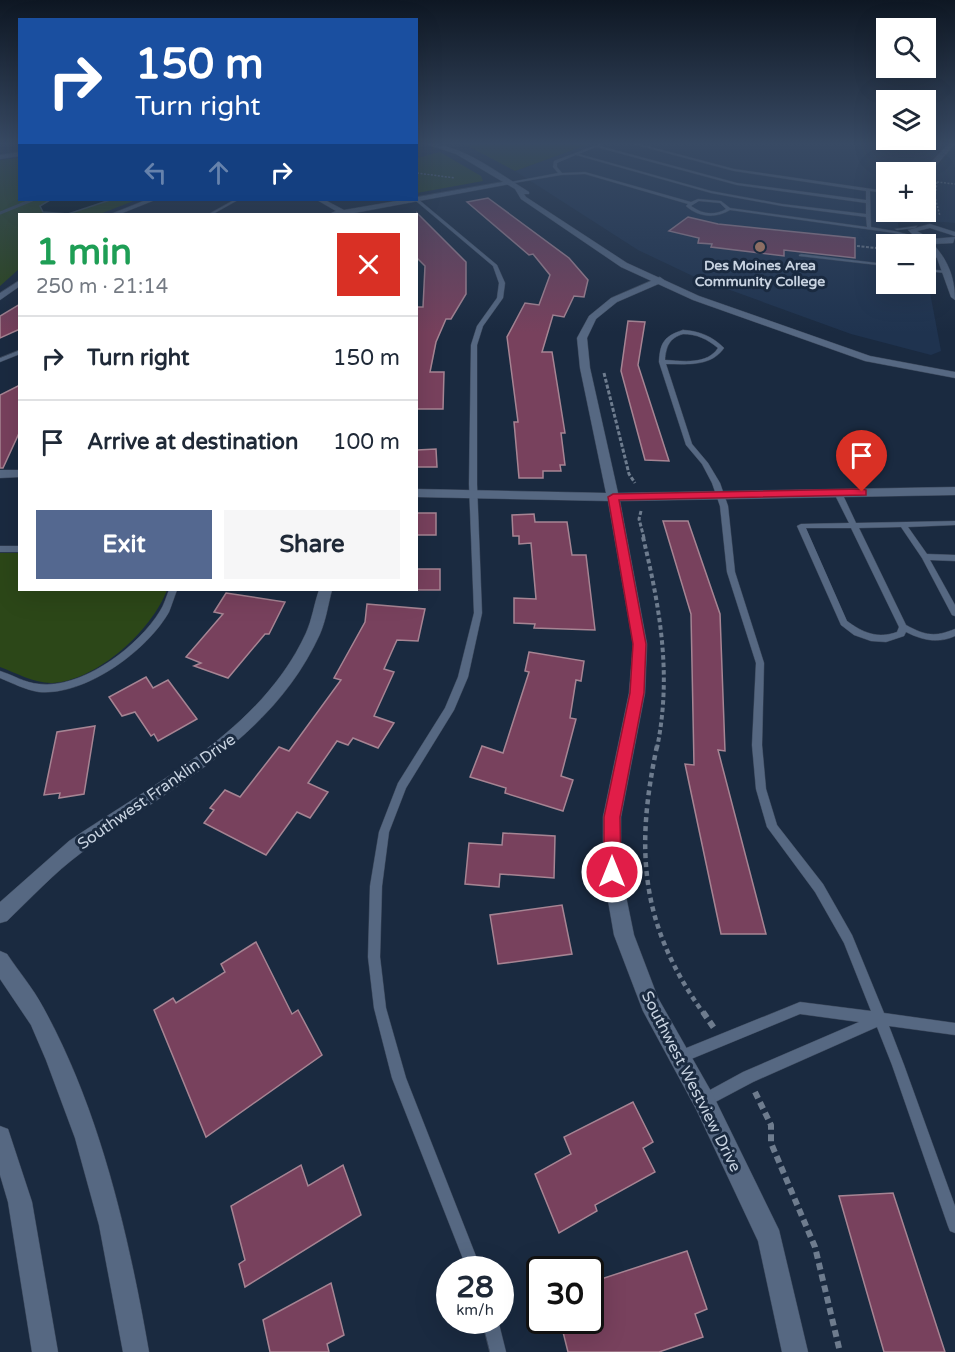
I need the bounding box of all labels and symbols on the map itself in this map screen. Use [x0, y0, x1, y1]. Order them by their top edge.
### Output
marker: Des Moines Area Community College [753, 240, 767, 254]
place label: Des Moines Area Community College [695, 257, 825, 290]
pin [836, 430, 887, 492]
street label: Southwest Franklin Drive [74, 730, 240, 854]
position arrow [580, 840, 644, 904]
street label: Southwest Westview Drive [637, 988, 746, 1175]
speed limit sign: 30 [526, 1256, 604, 1334]

